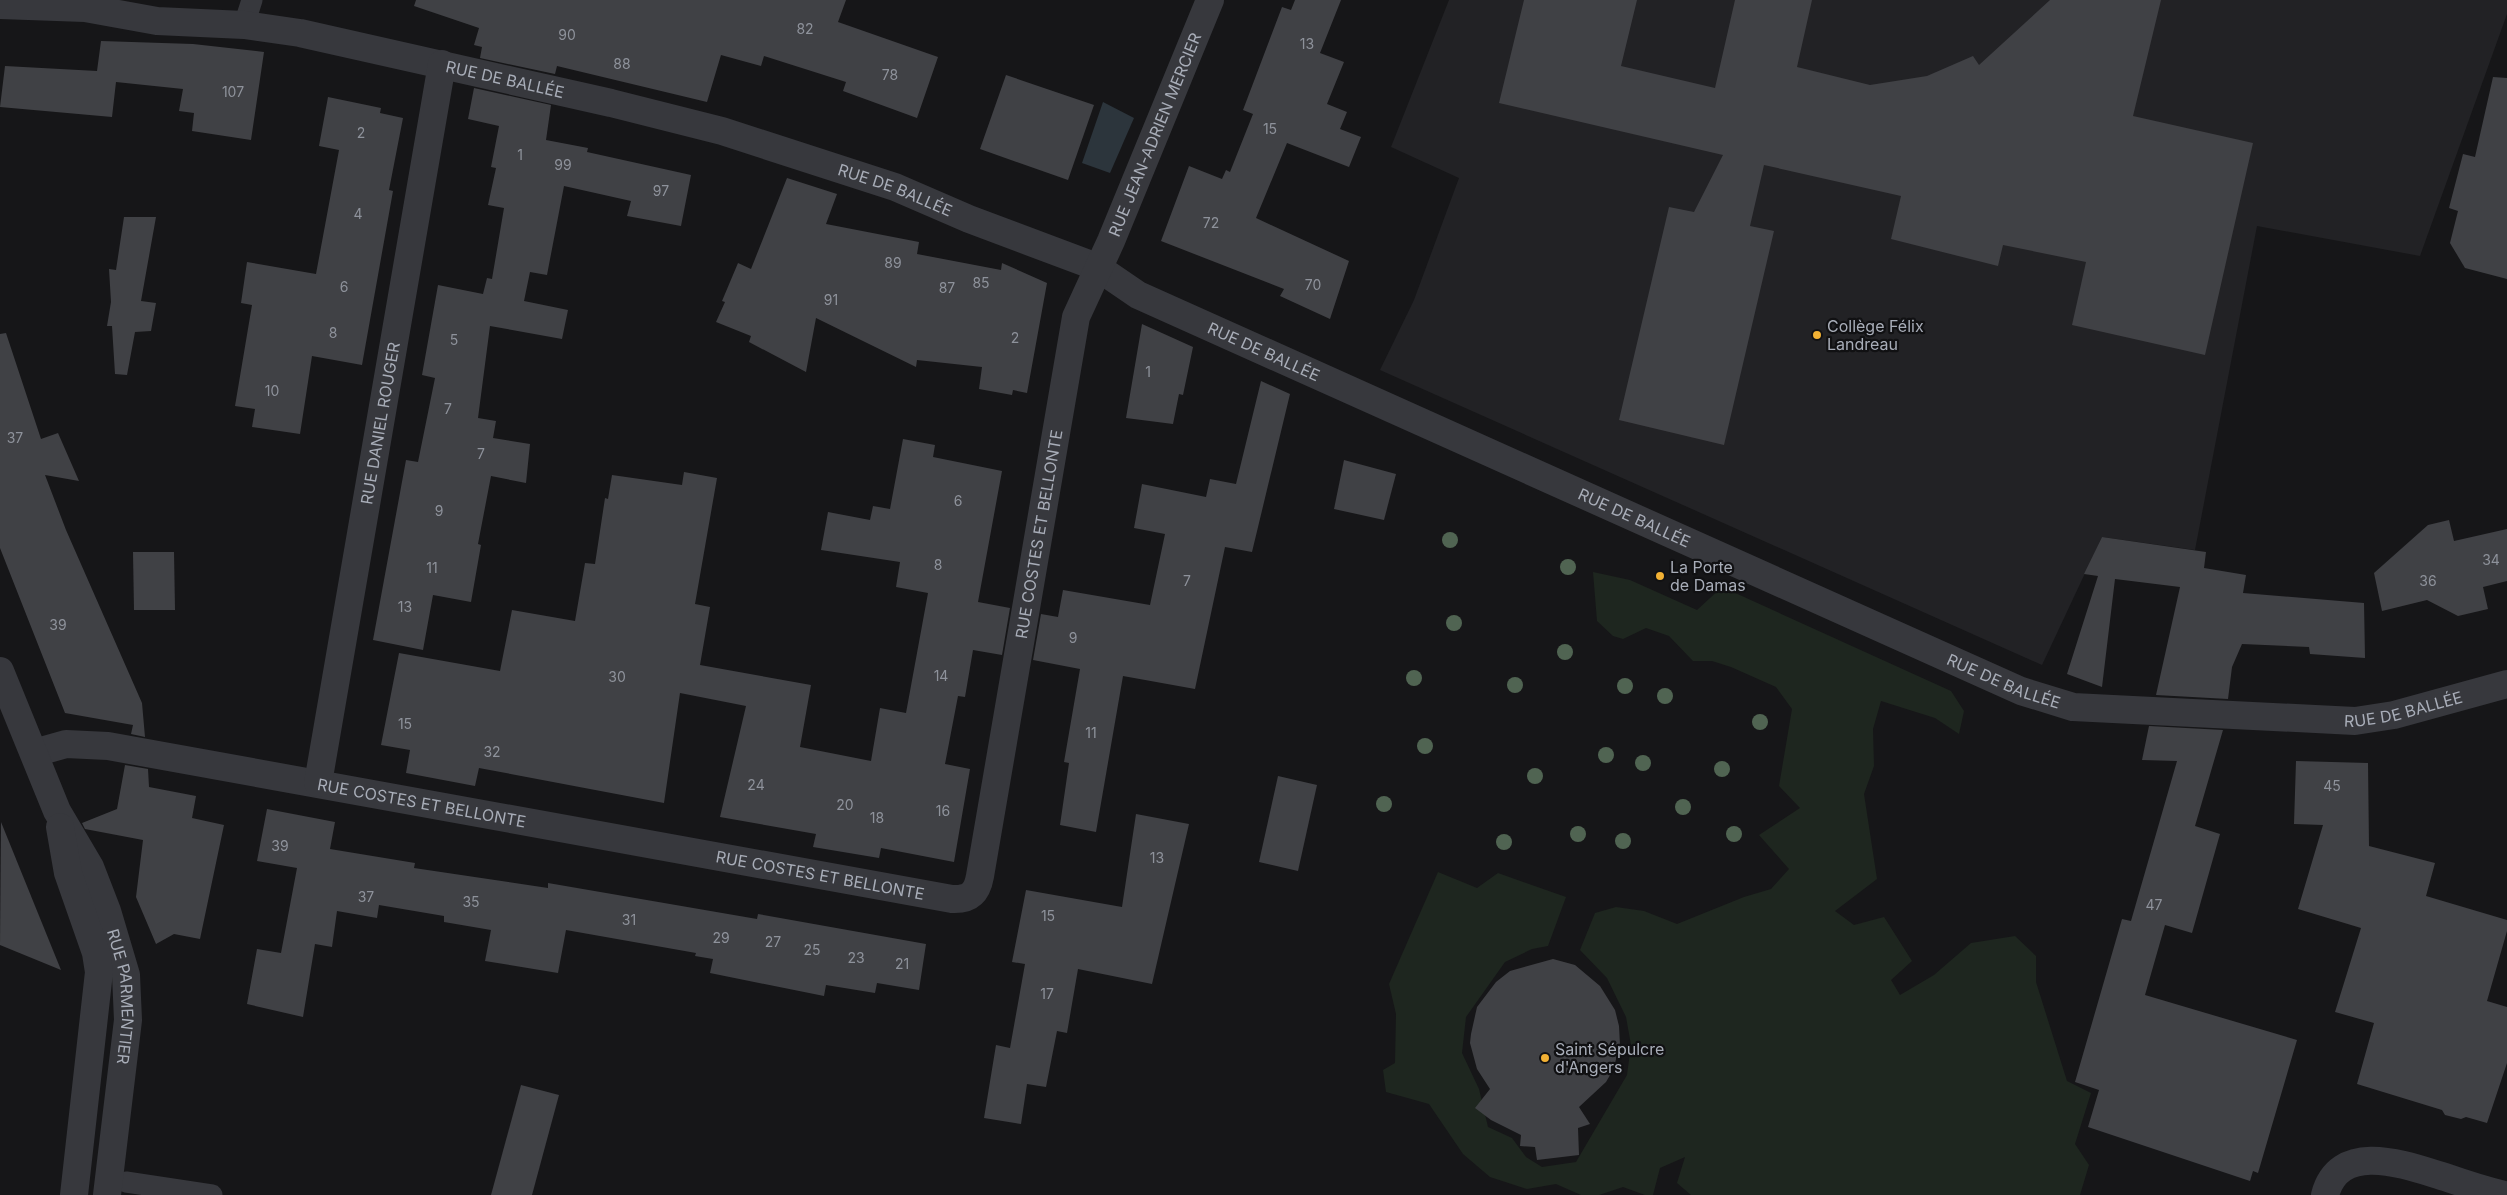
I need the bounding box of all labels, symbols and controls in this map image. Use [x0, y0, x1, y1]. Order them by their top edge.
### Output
house number: 82 [796, 20, 814, 37]
house number: 90 [558, 26, 576, 43]
street label: RUE JEAN-ADRIEN MERCIER [1104, 30, 1205, 240]
house number: 13 [1300, 35, 1314, 52]
house number: 88 [613, 55, 631, 72]
street label: RUE DE BALLÉE [444, 56, 566, 102]
house number: 78 [882, 66, 898, 83]
house number: 107 [222, 83, 244, 100]
house number: 15 [1263, 120, 1277, 137]
house number: 2 [357, 124, 365, 141]
house number: 1 [517, 146, 523, 163]
house number: 99 [554, 156, 572, 173]
street label: RUE DE BALLÉE [835, 159, 955, 221]
house number: 97 [653, 182, 669, 199]
house number: 4 [353, 205, 363, 222]
house number: 72 [1203, 214, 1219, 231]
house number: 89 [884, 254, 902, 271]
house number: 85 [972, 274, 990, 291]
house number: 70 [1305, 276, 1321, 293]
house number: 6 [340, 278, 348, 295]
house number: 87 [939, 279, 955, 296]
house number: 91 [824, 291, 838, 308]
place label: Collège Félix Landreau [1827, 316, 1924, 354]
street label: RUE DE BALLÉE [1205, 318, 1323, 385]
house number: 8 [329, 324, 337, 341]
house number: 2 [1011, 329, 1019, 346]
marker: Collège Félix Landreau [1811, 329, 1823, 341]
house number: 5 [450, 331, 458, 348]
street label: RUE DANIEL ROUGER [356, 341, 404, 506]
house number: 1 [1145, 363, 1151, 380]
house number: 10 [265, 382, 279, 399]
house number: 7 [444, 400, 452, 417]
street label: RUE COSTES ET BELLONTE [1011, 428, 1066, 640]
house number: 37 [7, 429, 23, 446]
house number: 7 [477, 445, 485, 462]
street label: RUE DE BALLÉE [1575, 484, 1694, 551]
house number: 6 [954, 492, 962, 509]
house number: 9 [435, 502, 443, 519]
house number: 34 [2482, 551, 2500, 568]
house number: 8 [934, 556, 942, 573]
place label: La Porte de Damas [1670, 557, 1746, 595]
house number: 11 [426, 559, 438, 576]
marker: La Porte de Damas [1654, 570, 1666, 582]
house number: 7 [1183, 572, 1191, 589]
house number: 36 [2419, 572, 2437, 589]
house number: 13 [398, 598, 412, 615]
house number: 39 [49, 616, 67, 633]
house number: 9 [1069, 629, 1077, 646]
street label: RUE DE BALLÉE [1944, 649, 2063, 713]
house number: 14 [934, 667, 948, 684]
house number: 30 [608, 668, 626, 685]
street label: RUE DE BALLÉE [2344, 687, 2465, 731]
house number: 15 [398, 715, 412, 732]
house number: 11 [1085, 724, 1097, 741]
house number: 32 [483, 743, 501, 760]
street label: RUE COSTES ET BELLONTE [316, 774, 528, 832]
house number: 24 [747, 776, 765, 793]
house number: 45 [2323, 777, 2341, 794]
house number: 20 [836, 796, 854, 813]
house number: 16 [936, 802, 950, 819]
house number: 18 [870, 809, 884, 826]
house number: 39 [271, 837, 289, 854]
street label: RUE COSTES ET BELLONTE [714, 846, 926, 904]
house number: 13 [1150, 849, 1164, 866]
house number: 37 [358, 888, 374, 905]
house number: 35 [462, 893, 480, 910]
house number: 47 [2146, 896, 2163, 913]
house number: 15 [1041, 907, 1055, 924]
house number: 31 [622, 911, 636, 928]
street label: RUE PARMENTIER [103, 926, 138, 1065]
house number: 29 [712, 929, 730, 946]
house number: 27 [765, 933, 781, 950]
house number: 25 [803, 941, 821, 958]
house number: 23 [847, 949, 865, 966]
house number: 21 [895, 955, 909, 972]
house number: 17 [1040, 985, 1054, 1002]
place label: Saint Sépulcre d'Angers [1555, 1039, 1664, 1077]
marker: Saint Sépulcre d'Angers [1539, 1052, 1551, 1064]

